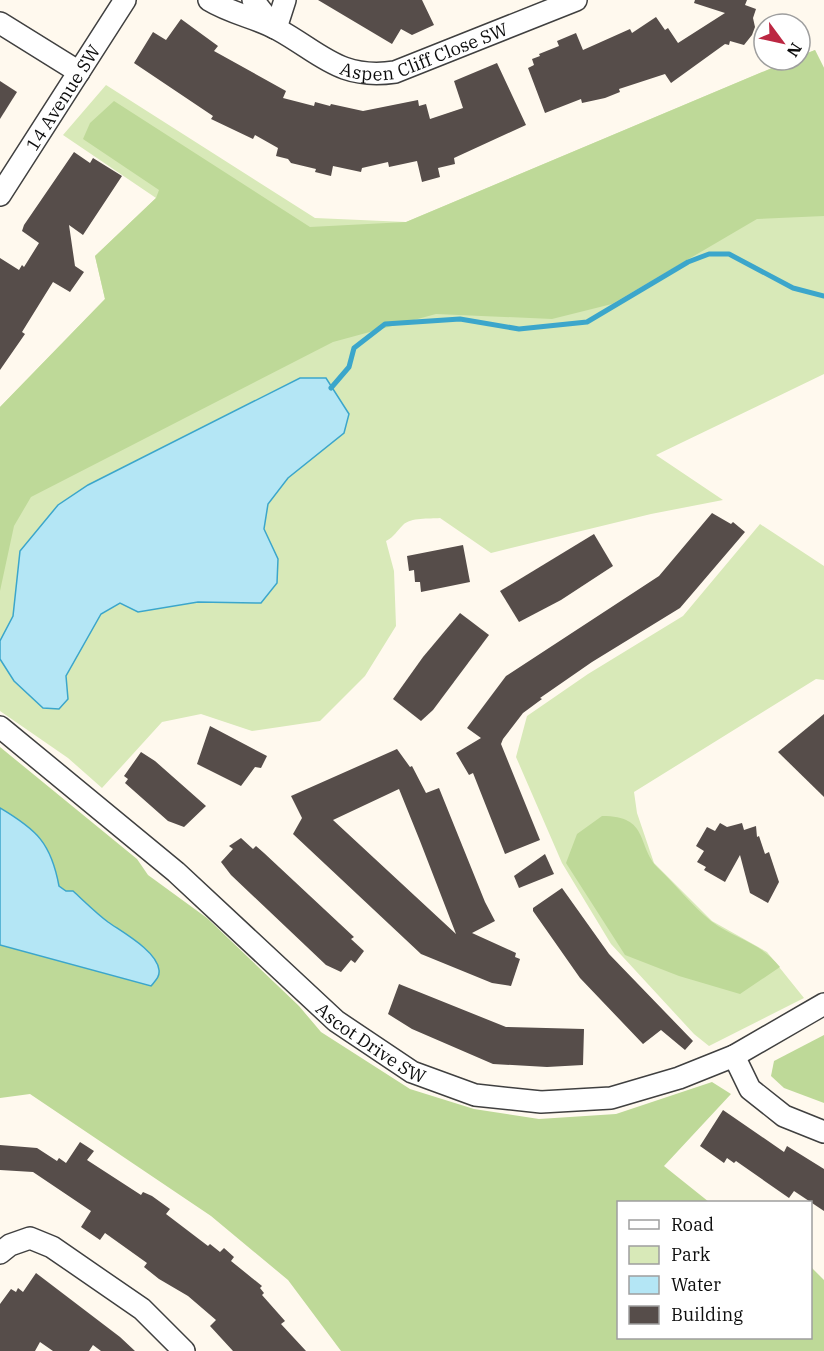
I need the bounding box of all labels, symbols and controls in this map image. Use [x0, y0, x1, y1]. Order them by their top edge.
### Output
north arrow [752, 12, 812, 72]
street label: Aspen Cliff Close SW [337, 17, 511, 85]
text: N [783, 39, 806, 61]
street label: 14 Avenue SW [20, 40, 105, 155]
street label: Ascot Drive SW [311, 997, 430, 1088]
legend [617, 1201, 812, 1339]
text: Road [671, 1213, 714, 1236]
text: Park [671, 1243, 711, 1266]
text: Water [671, 1273, 721, 1296]
text: Building [671, 1303, 743, 1326]

